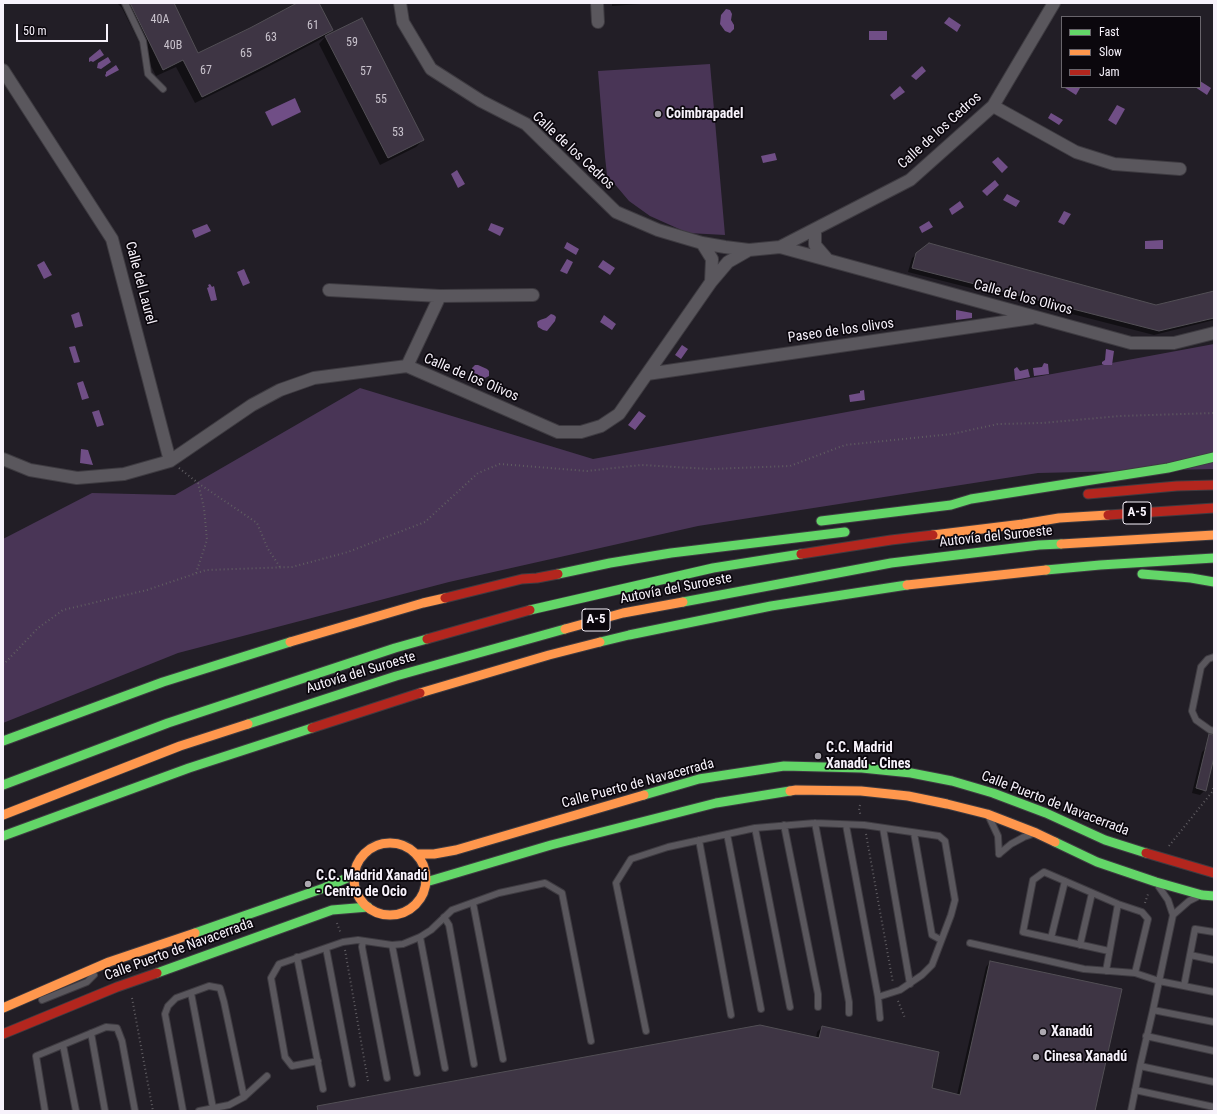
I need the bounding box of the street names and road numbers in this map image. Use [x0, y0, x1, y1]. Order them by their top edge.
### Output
street label: Calle de los Cedros [895, 89, 985, 173]
street label: Calle de los Cedros [528, 109, 618, 193]
street label: Calle del Laurel [121, 240, 159, 326]
street label: Calle de los Olivos [972, 277, 1074, 319]
street label: Paseo de los olivos [787, 315, 895, 347]
street label: Calle de los Olivos [421, 350, 521, 406]
road number: A-5 [1123, 502, 1151, 524]
street label: Autovía del Suroeste [939, 523, 1053, 551]
street label: Autovía del Suroeste [619, 570, 733, 608]
road number: A-5 [582, 609, 610, 631]
street label: Autovía del Suroeste [304, 648, 418, 698]
street label: Calle Puerto de Navacerrada [560, 756, 716, 812]
street label: Calle Puerto de Navacerrada [979, 768, 1131, 840]
street label: Calle Puerto de Navacerrada [102, 915, 256, 985]

